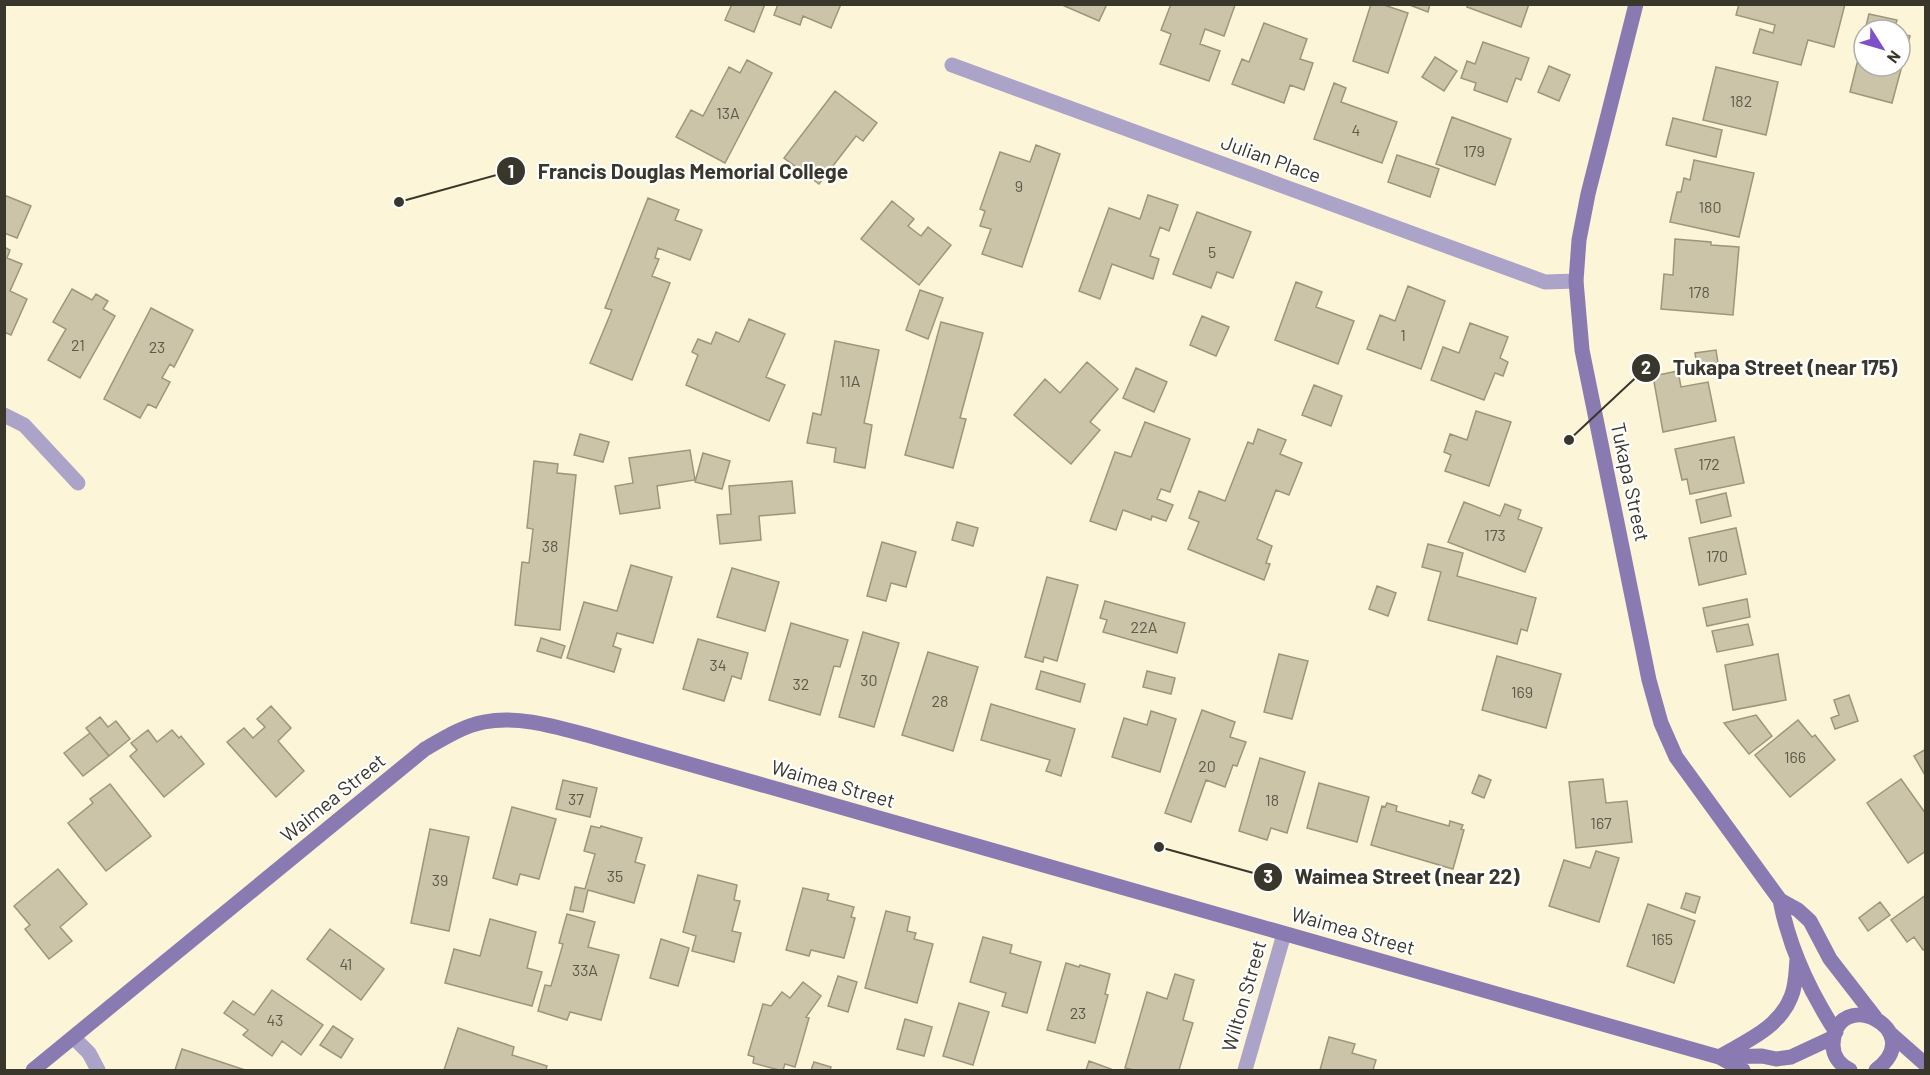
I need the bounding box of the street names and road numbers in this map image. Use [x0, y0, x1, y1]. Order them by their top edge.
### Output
street label: Julian Place [1218, 129, 1325, 187]
street label: Tukapa Street [1607, 420, 1655, 544]
street label: Waimea Street [275, 748, 390, 847]
street label: Waimea Street [769, 754, 898, 812]
street label: Waimea Street [1289, 901, 1418, 959]
street label: Wilton Street [1216, 937, 1270, 1054]

